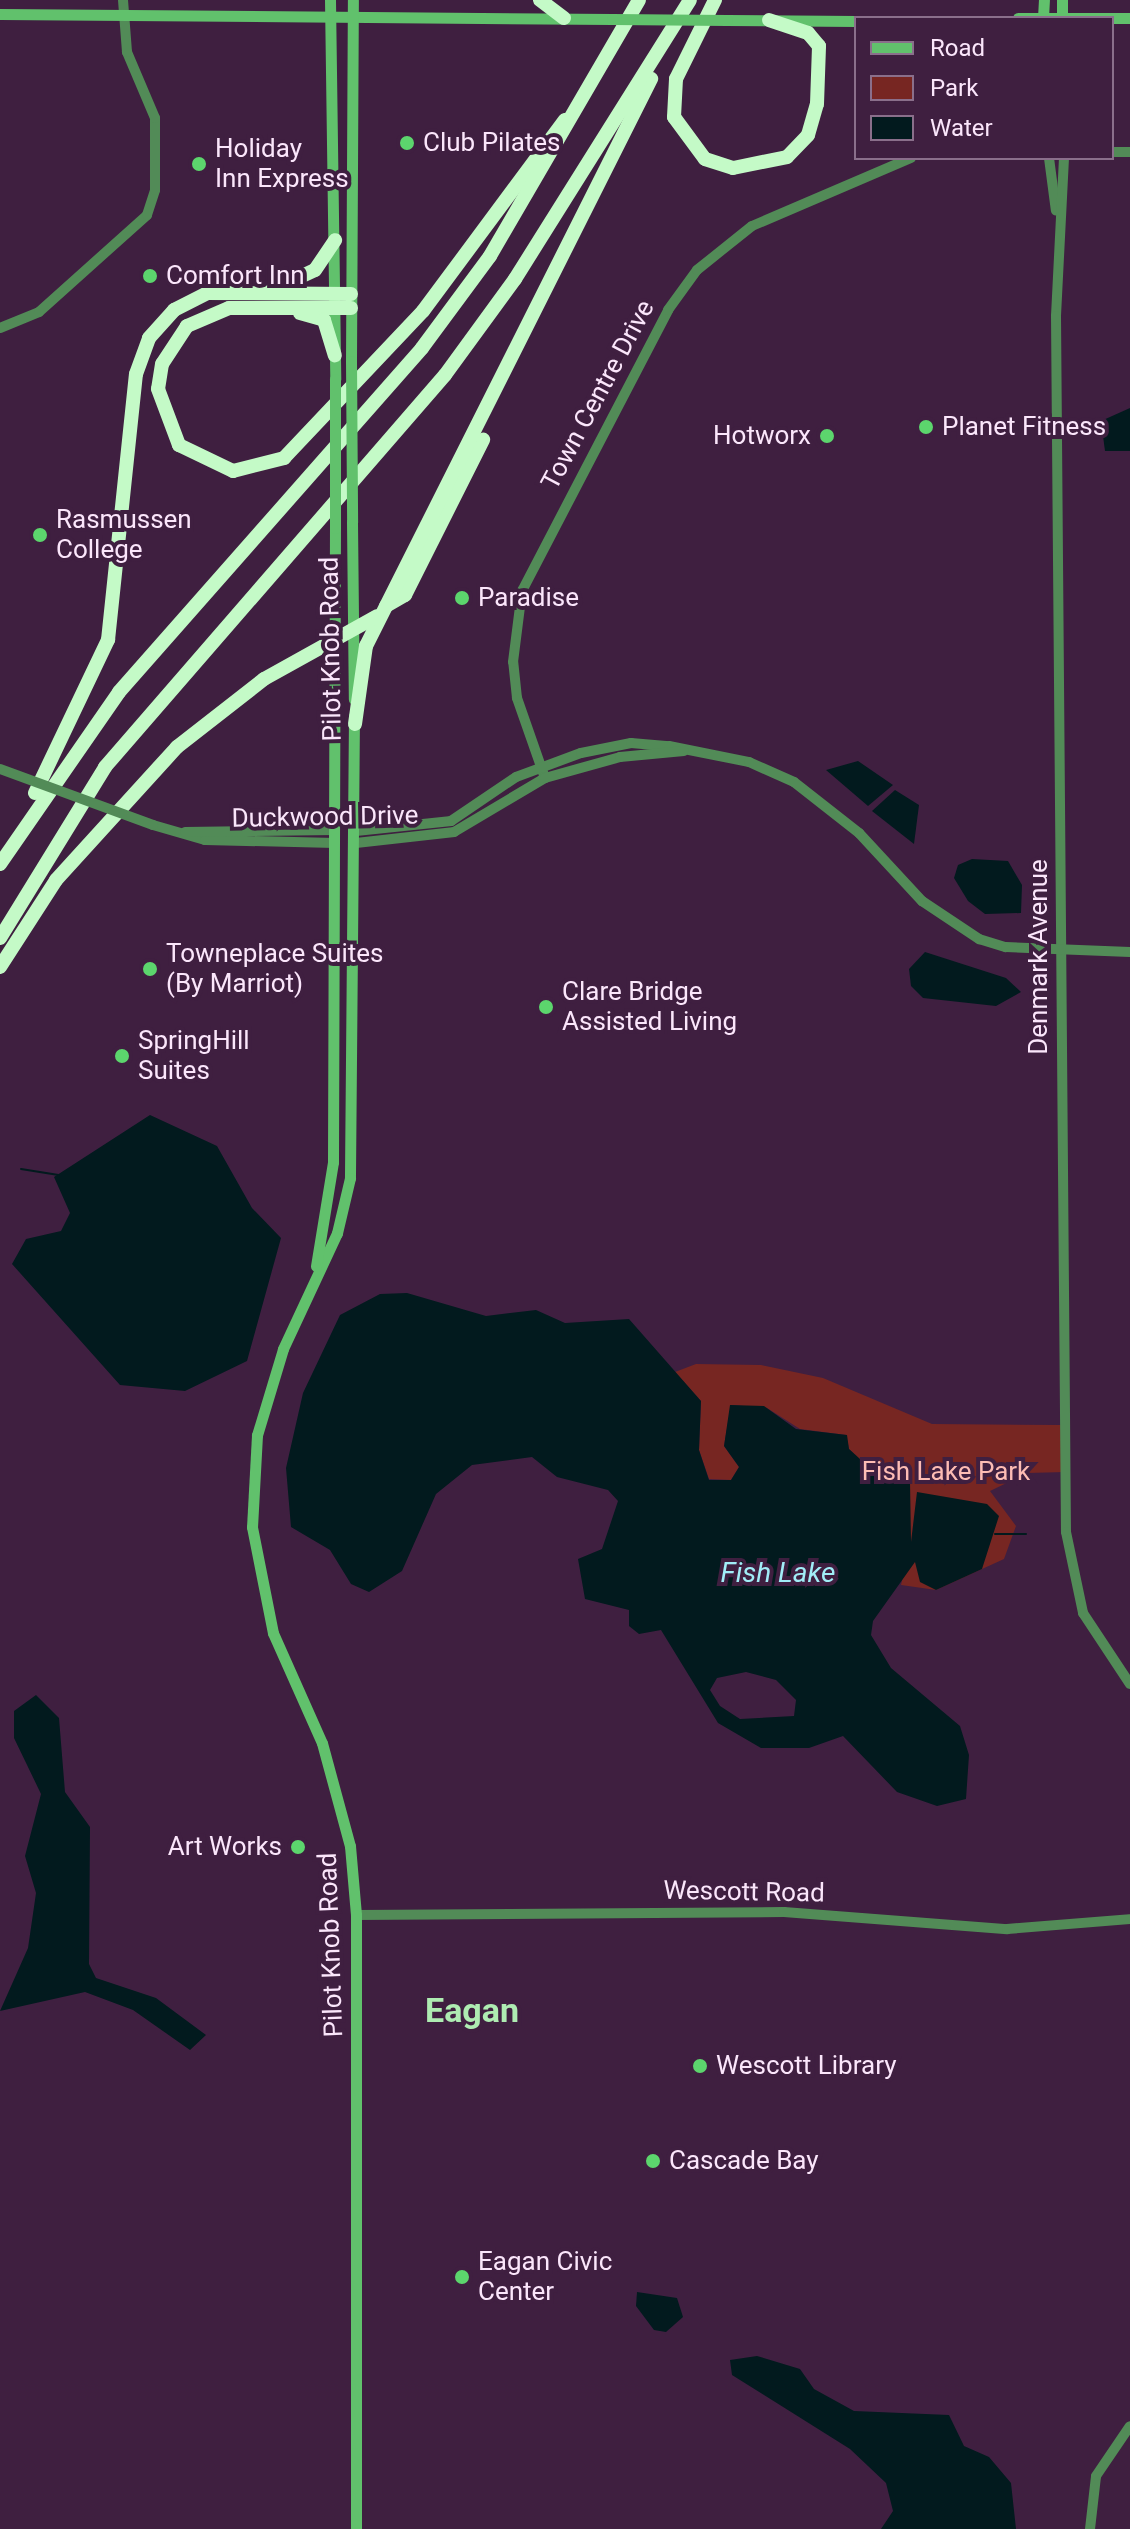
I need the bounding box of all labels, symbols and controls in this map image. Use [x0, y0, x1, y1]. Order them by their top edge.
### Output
legend [854, 16, 1114, 160]
text: Road [930, 34, 985, 62]
text: Park [930, 74, 978, 102]
text: Water [930, 114, 993, 142]
place label: Club Pilates [423, 127, 561, 159]
place label: Holiday Inn Express [215, 133, 349, 194]
marker: Club Pilates [398, 134, 416, 152]
marker: Holiday Inn Express [190, 155, 208, 173]
place label: Comfort Inn [166, 260, 305, 292]
marker: Comfort Inn [141, 267, 159, 285]
street label: Town Centre Drive [535, 295, 661, 495]
place label: Planet Fitness [942, 411, 1106, 443]
marker: Planet Fitness [917, 418, 935, 436]
place label: Hotworx [713, 420, 811, 452]
marker: Hotworx [818, 427, 836, 445]
place label: Rasmussen College [56, 504, 192, 566]
marker: Rasmussen College [31, 526, 49, 544]
street label: Pilot Knob Road [314, 556, 348, 742]
place label: Paradise [478, 582, 579, 614]
marker: Paradise [453, 589, 471, 607]
street label: Duckwood Drive [231, 800, 419, 834]
street label: Denmark Avenue [1023, 859, 1055, 1055]
place label: Towneplace Suites (By Marriot) [166, 938, 383, 1000]
marker: Towneplace Suites (By Marriot) [141, 960, 159, 978]
place label: Clare Bridge Assisted Living [562, 976, 737, 1038]
marker: Clare Bridge Assisted Living [537, 998, 555, 1016]
place label: SpringHill Suites [138, 1025, 250, 1086]
marker: SpringHill Suites [113, 1047, 131, 1065]
park label: Fish Lake Park [862, 1456, 1030, 1488]
water label: Fish Lake [721, 1556, 835, 1590]
place label: Art Works [168, 1831, 282, 1863]
marker: Art Works [289, 1838, 307, 1856]
street label: Pilot Knob Road [312, 1852, 350, 2038]
street label: Wescott Road [663, 1875, 825, 1909]
district label: Eagan [425, 1991, 519, 2031]
place label: Wescott Library [716, 2050, 896, 2082]
marker: Wescott Library [691, 2057, 709, 2075]
place label: Cascade Bay [669, 2145, 819, 2177]
marker: Cascade Bay [644, 2152, 662, 2170]
place label: Eagan Civic Center [478, 2246, 612, 2308]
marker: Eagan Civic Center [453, 2268, 471, 2286]

